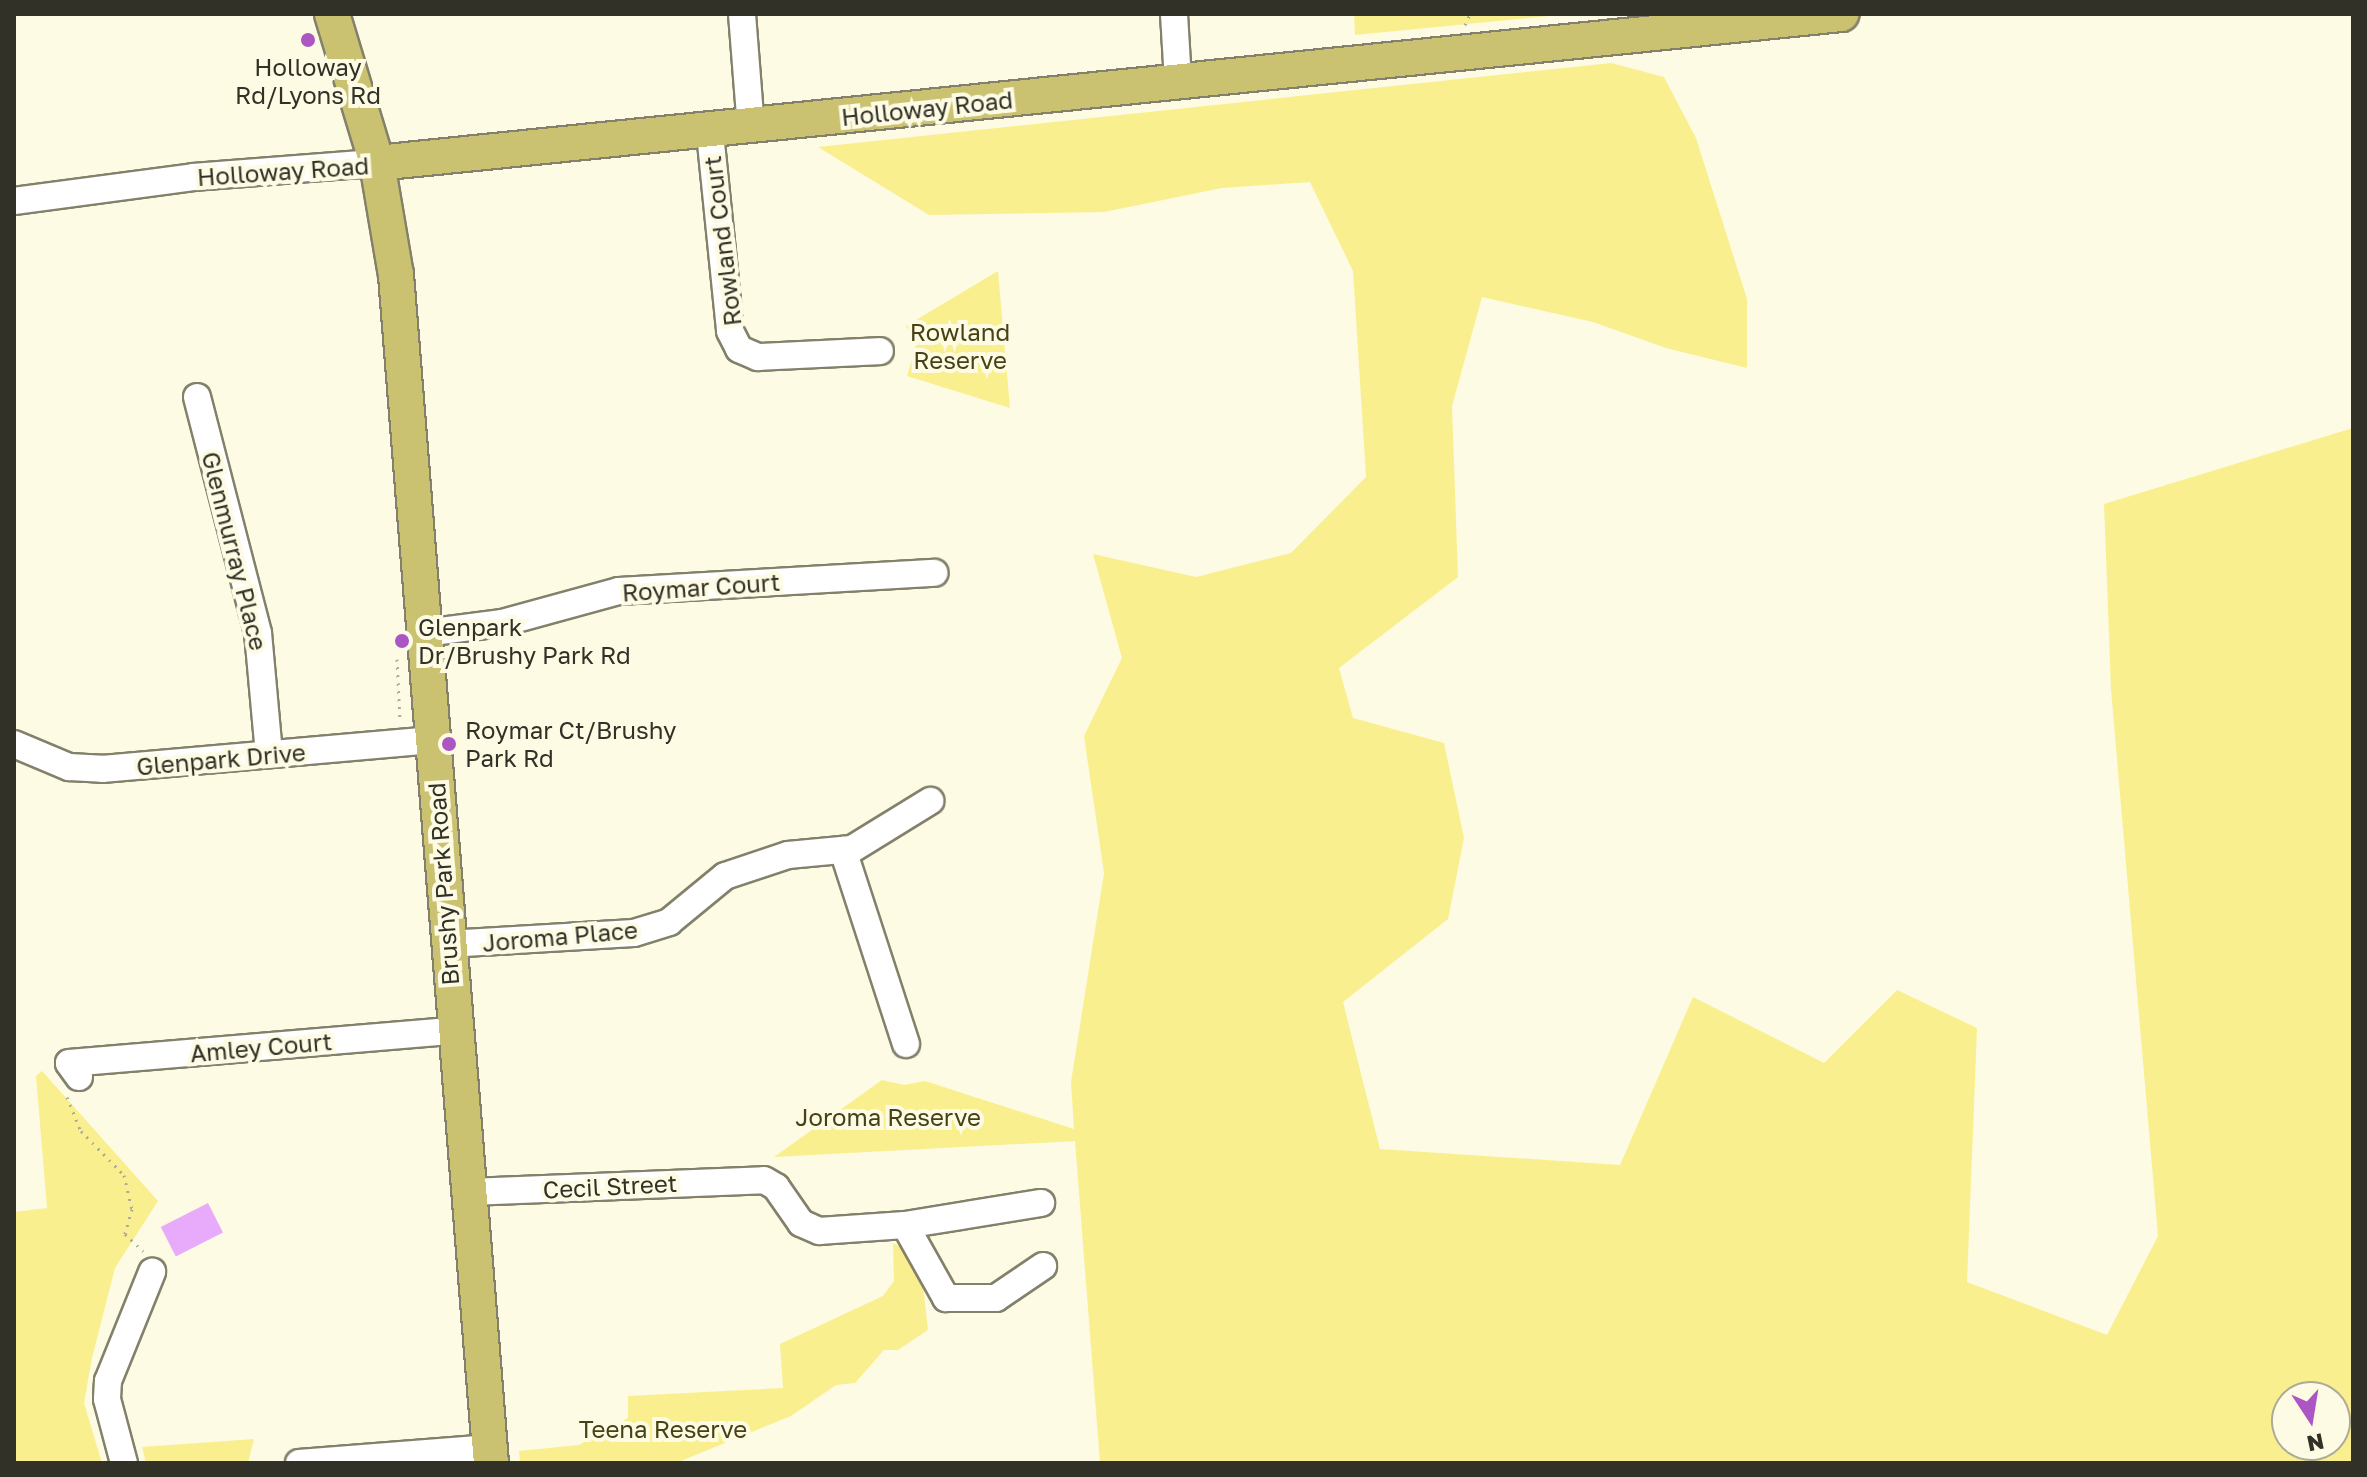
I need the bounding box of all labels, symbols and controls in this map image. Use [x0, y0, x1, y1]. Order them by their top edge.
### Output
marker: Holloway Rd/Lyons Rd [299, 31, 317, 49]
place label: Holloway Rd/Lyons Rd [235, 53, 381, 109]
street label: Holloway Road [840, 85, 1014, 131]
street label: Holloway Road [196, 151, 370, 191]
street label: Rowland Court [697, 154, 747, 328]
park label: Rowland Reserve [910, 318, 1010, 374]
street label: Glenmurray Place [196, 449, 274, 653]
street label: Roymar Court [621, 567, 781, 607]
place label: Glenpark Dr/Brushy Park Rd [418, 613, 631, 669]
marker: Glenpark Dr/Brushy Park Rd [393, 632, 411, 650]
place label: Roymar Ct/Brushy Park Rd [465, 716, 676, 772]
marker: Roymar Ct/Brushy Park Rd [440, 735, 458, 753]
street label: Glenpark Drive [135, 737, 307, 781]
street label: Brushy Park Road [422, 782, 464, 986]
street label: Joroma Place [481, 915, 639, 957]
street label: Amley Court [189, 1026, 333, 1068]
park label: Joroma Reserve [795, 1103, 981, 1131]
street label: Cecil Street [542, 1168, 678, 1204]
north arrow [2271, 1381, 2351, 1461]
park label: Teena Reserve [579, 1415, 747, 1443]
text: N [2305, 1428, 2327, 1458]

